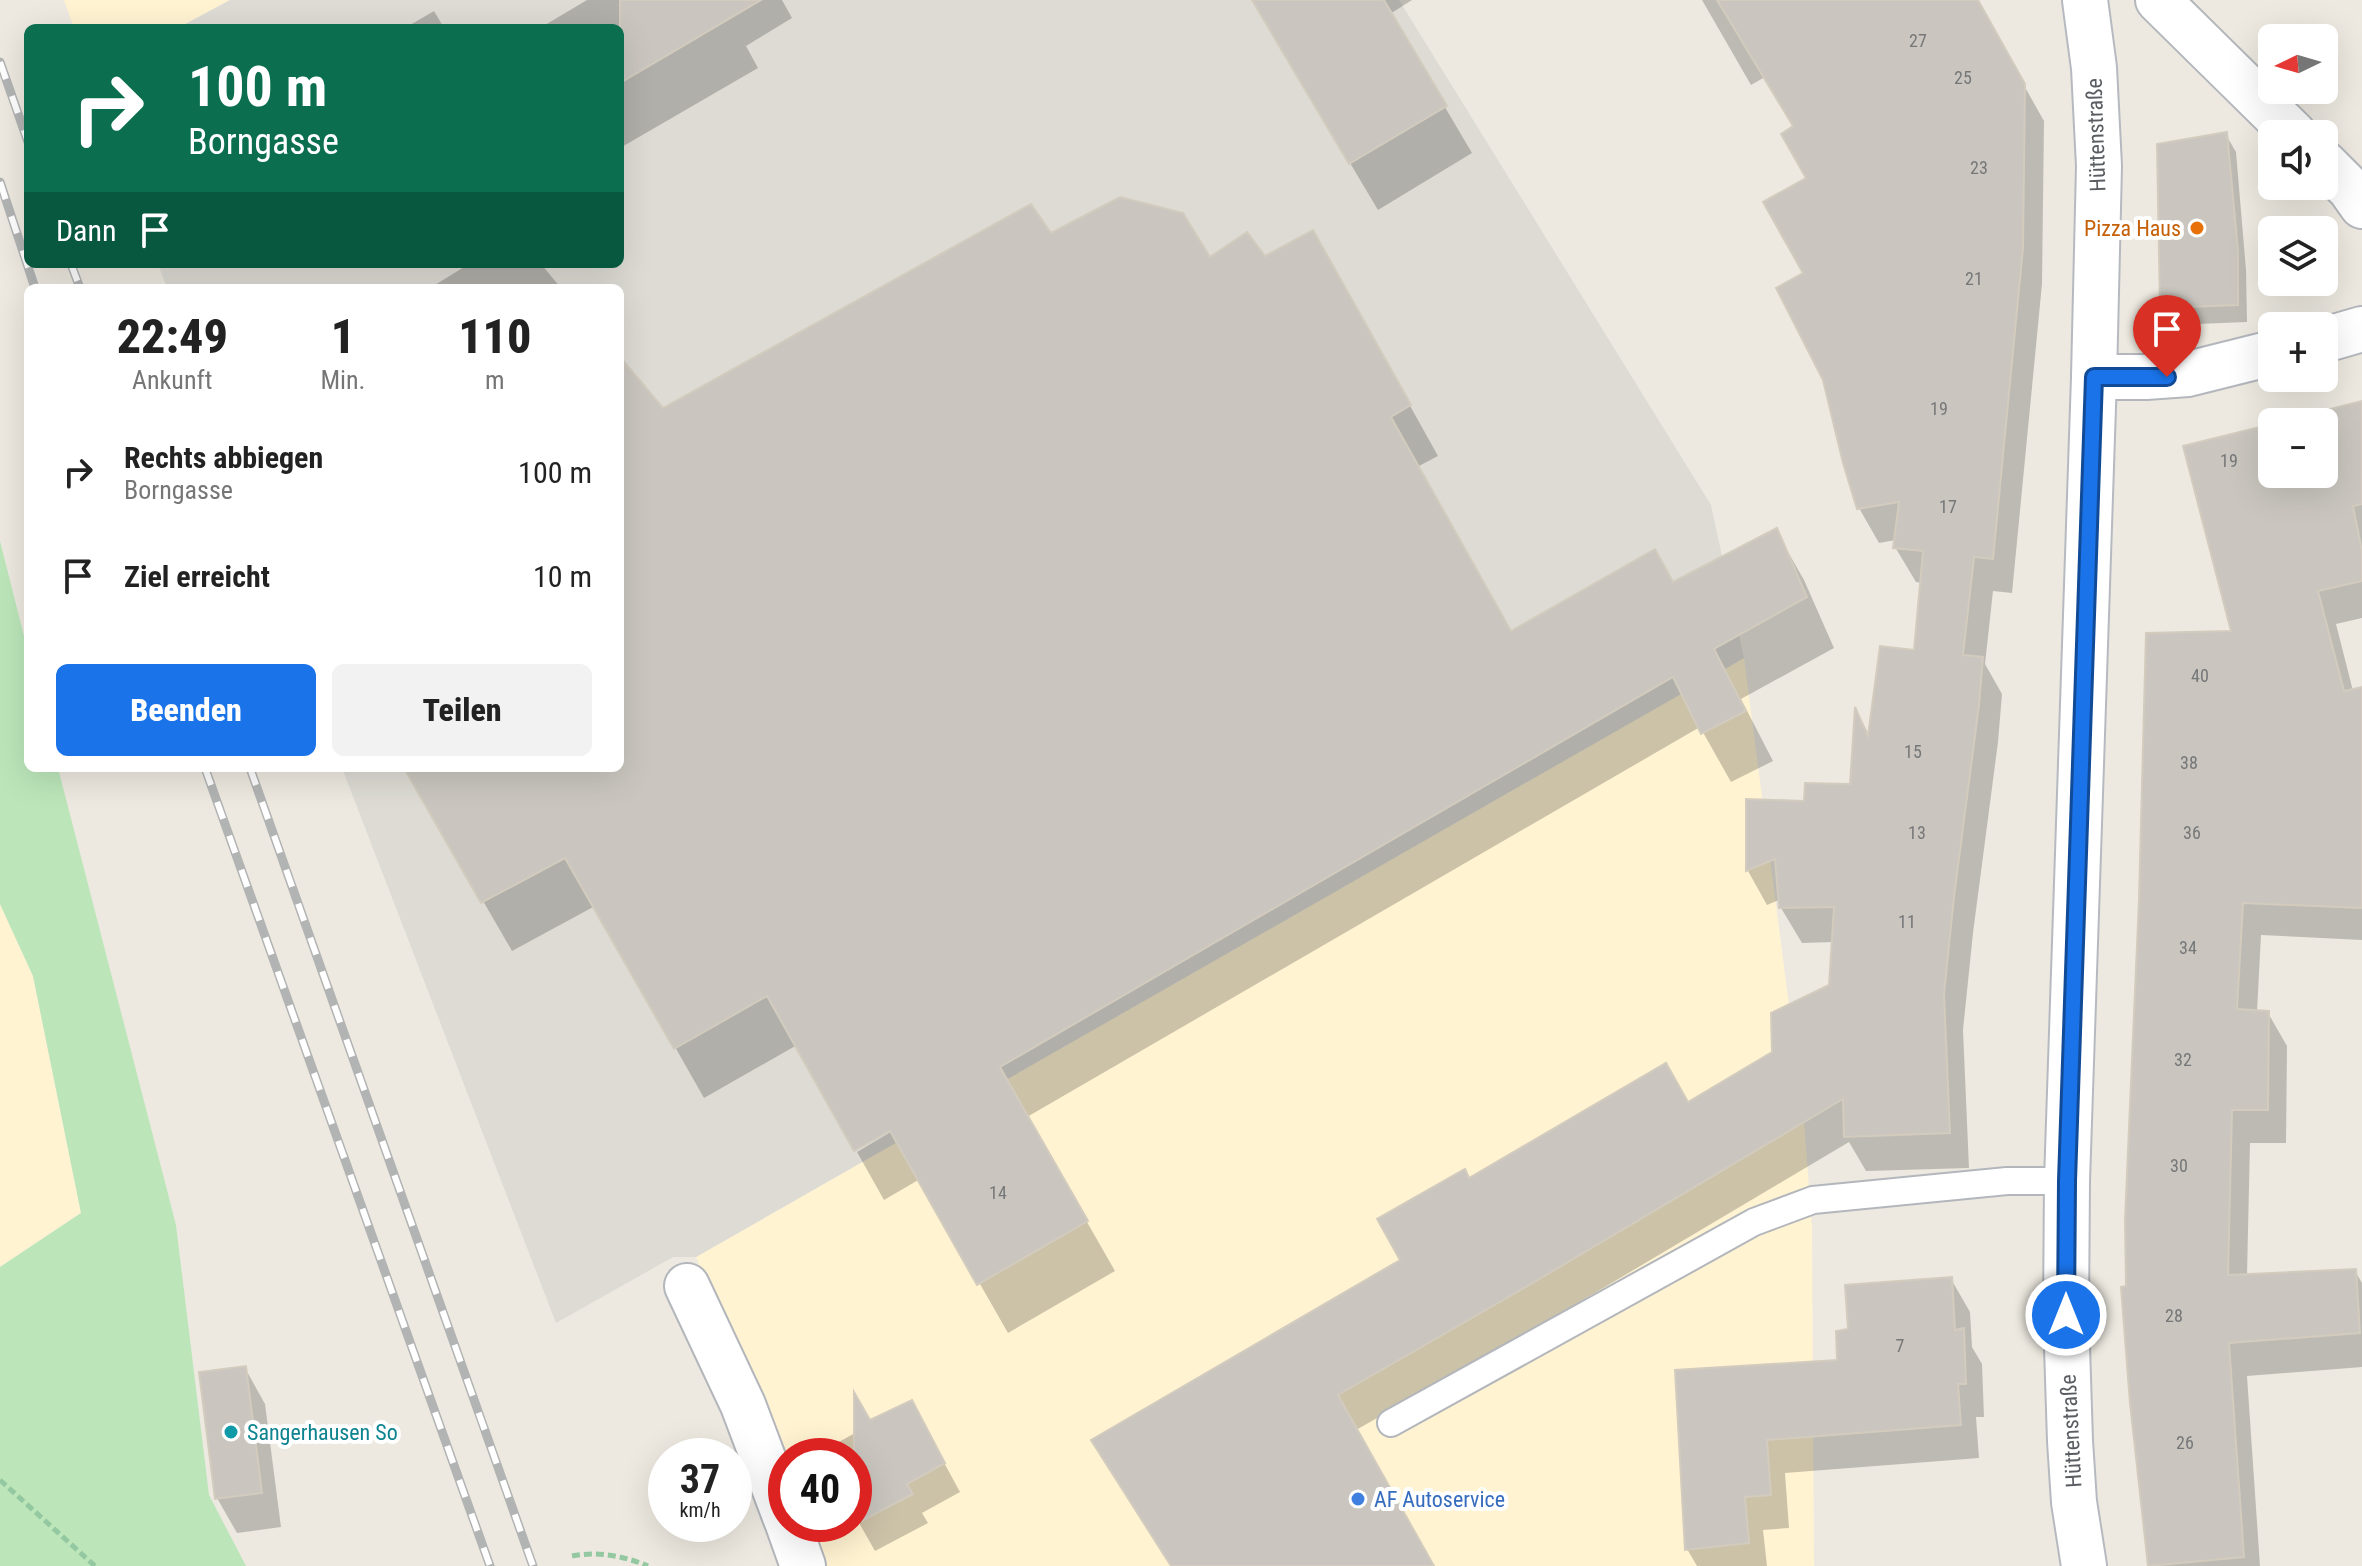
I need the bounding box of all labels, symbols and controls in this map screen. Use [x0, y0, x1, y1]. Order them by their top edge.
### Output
north arrow [2258, 24, 2338, 104]
map controls [2258, 24, 2338, 488]
house number: 27 [1909, 30, 1927, 51]
text: 100 m [188, 54, 327, 120]
icon: right [56, 56, 160, 160]
house number: 25 [1954, 67, 1972, 88]
street label: Hüttenstraße [2082, 78, 2110, 192]
button: sound [2258, 120, 2338, 200]
text: Borngasse [188, 121, 339, 163]
house number: 23 [1970, 157, 1988, 178]
icon: arrive [133, 208, 177, 252]
text: Dann [56, 213, 117, 248]
place label: Pizza Haus [2084, 216, 2181, 241]
button: layers [2258, 216, 2338, 296]
marker: Pizza Haus [2188, 219, 2206, 237]
house number: 21 [1965, 268, 1983, 289]
pin [2133, 295, 2201, 377]
icon: arrive [2145, 307, 2189, 351]
text: 22:49 [117, 308, 228, 365]
text: 1 [331, 308, 355, 365]
text: 110 [458, 308, 531, 365]
button: + [2258, 312, 2338, 392]
text: Ankunft [132, 365, 212, 395]
text: Min. [320, 365, 365, 395]
text: m [485, 365, 505, 395]
house number: 19 [1930, 398, 1948, 419]
button: − [2258, 408, 2338, 488]
text: Rechts abbiegen [124, 440, 323, 475]
icon: right [56, 450, 100, 494]
house number: 19 [2220, 450, 2238, 471]
text: 100 m [518, 455, 592, 490]
text: Borngasse [124, 475, 233, 505]
house number: 17 [1939, 496, 1957, 517]
icon: arrive [56, 554, 100, 598]
text: Ziel erreicht [124, 559, 270, 594]
text: 10 m [533, 559, 592, 594]
button: Beenden [56, 664, 316, 756]
button: Teilen [332, 664, 592, 756]
house number: 40 [2191, 665, 2209, 686]
house number: 15 [1904, 741, 1922, 762]
house number: 38 [2180, 752, 2198, 773]
house number: 13 [1908, 822, 1926, 843]
house number: 36 [2183, 822, 2201, 843]
house number: 11 [1898, 911, 1916, 932]
house number: 34 [2179, 937, 2197, 958]
house number: 32 [2174, 1049, 2192, 1070]
house number: 30 [2170, 1155, 2188, 1176]
house number: 14 [989, 1182, 1007, 1203]
position arrow [2024, 1273, 2108, 1357]
house number: 28 [2165, 1305, 2183, 1326]
house number: 7 [1896, 1335, 1905, 1356]
street label: Hüttenstraße [2056, 1374, 2086, 1488]
place label: Sangerhausen So [247, 1420, 398, 1445]
marker: Sangerhausen So [222, 1423, 240, 1441]
house number: 26 [2176, 1432, 2194, 1453]
speed limit sign: 40 [768, 1438, 872, 1542]
text: 37 [680, 1456, 720, 1503]
place label: AF Autoservice [1374, 1487, 1505, 1512]
marker: AF Autoservice [1349, 1490, 1367, 1508]
text: km/h [679, 1498, 721, 1522]

